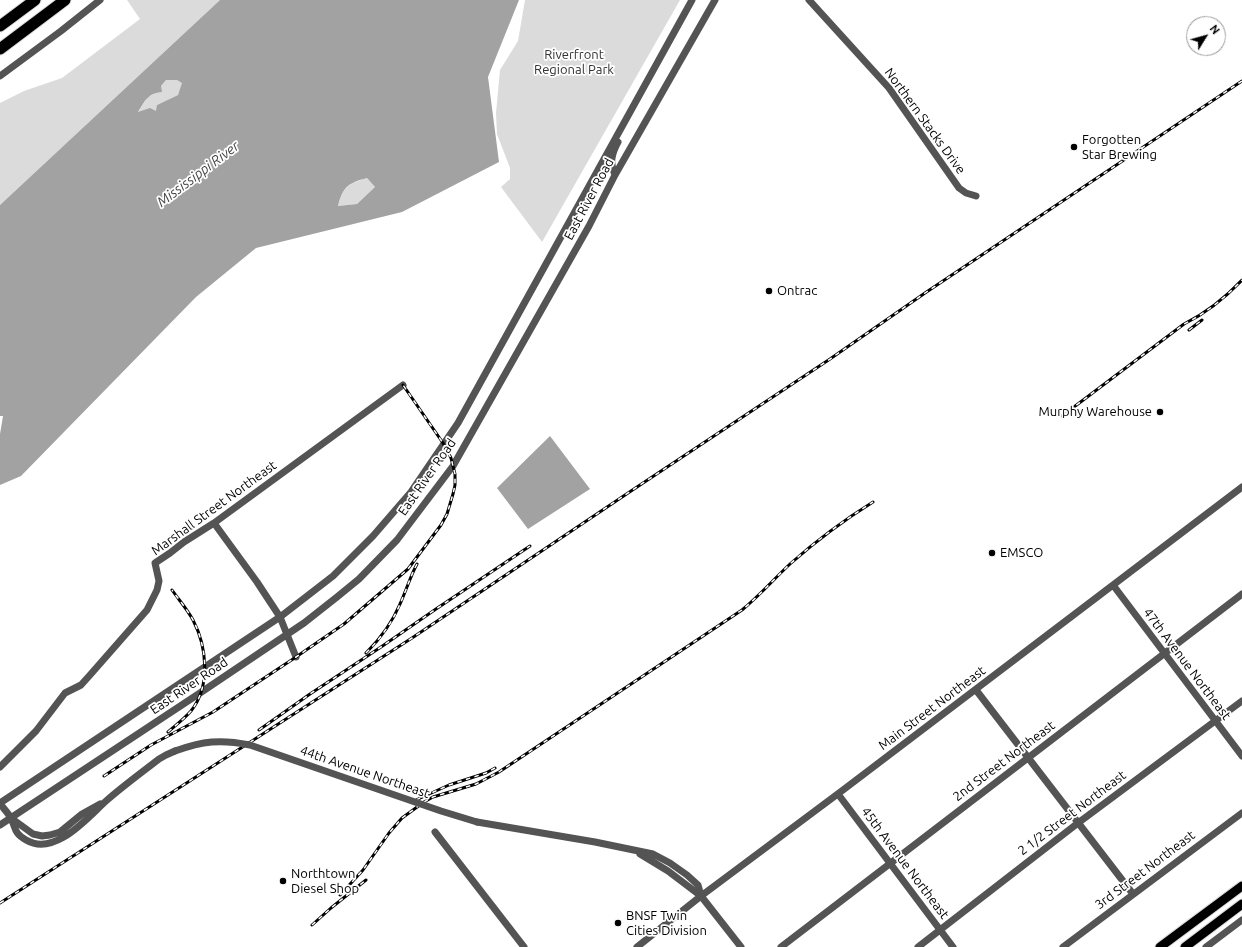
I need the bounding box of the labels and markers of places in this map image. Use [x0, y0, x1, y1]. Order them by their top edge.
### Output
place label: Forgotten Star Brewing [1082, 132, 1157, 163]
marker: Forgotten Star Brewing [1069, 142, 1079, 152]
place label: Ontrac [777, 283, 817, 299]
marker: Ontrac [764, 286, 774, 296]
place label: Murphy Warehouse [1038, 404, 1152, 420]
marker: Murphy Warehouse [1155, 407, 1165, 417]
place label: EMSCO [1000, 545, 1043, 561]
marker: EMSCO [987, 548, 997, 558]
place label: Northtown Diesel Shop [291, 866, 359, 897]
marker: Northtown Diesel Shop [278, 876, 288, 886]
place label: BNSF Twin Cities Division [626, 908, 707, 939]
marker: BNSF Twin Cities Division [613, 918, 623, 928]

